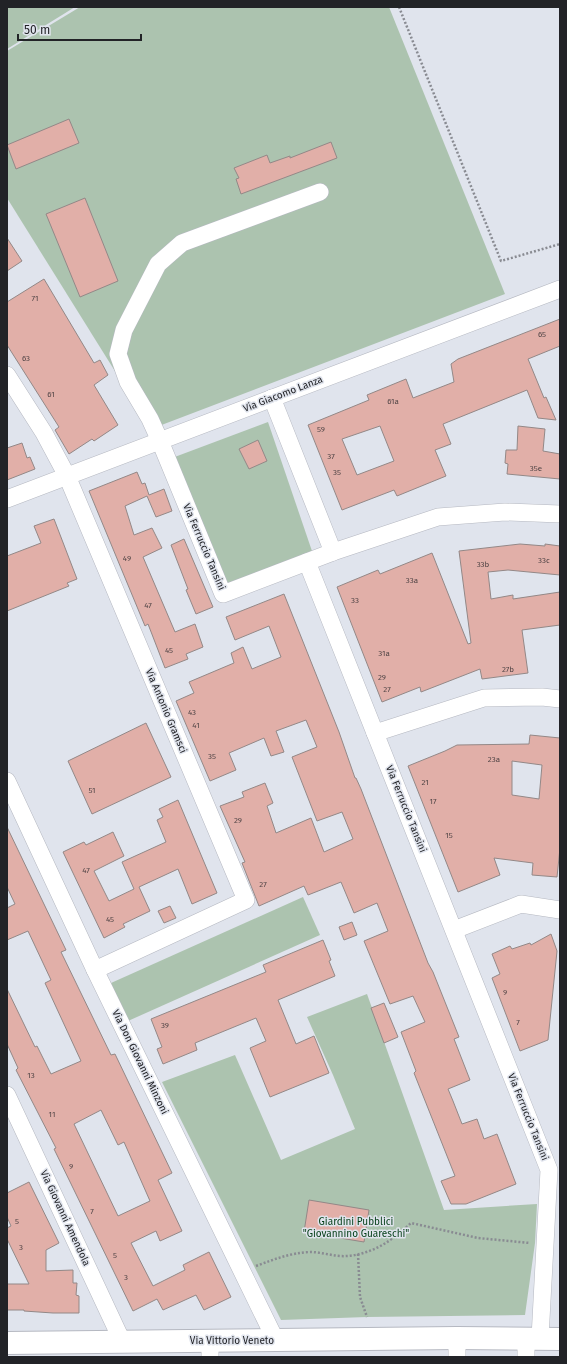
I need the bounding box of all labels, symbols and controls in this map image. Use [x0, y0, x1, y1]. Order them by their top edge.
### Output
scale bar [18, 16, 141, 42]
text: 50 m [24, 23, 50, 37]
house number: 71 [32, 294, 38, 303]
house number: 65 [538, 330, 546, 339]
house number: 63 [22, 354, 30, 363]
street label: Via Giacomo Lanza [241, 373, 325, 415]
house number: 61 [47, 390, 55, 399]
house number: 61a [387, 397, 399, 406]
house number: 59 [317, 425, 325, 434]
house number: 37 [327, 452, 335, 461]
house number: 35e [530, 464, 542, 473]
house number: 35 [333, 468, 341, 477]
street label: Via Ferruccio Tansini [180, 502, 228, 592]
house number: 49 [123, 554, 131, 563]
house number: 33c [538, 556, 550, 565]
house number: 33b [477, 560, 490, 569]
house number: 33a [406, 576, 418, 585]
house number: 33 [351, 596, 359, 605]
house number: 47 [144, 601, 152, 610]
house number: 45 [165, 646, 173, 655]
house number: 31a [378, 649, 390, 658]
house number: 27b [502, 665, 514, 674]
street label: Via Antonio Gramsci [143, 667, 189, 755]
house number: 29 [378, 673, 386, 682]
house number: 27 [383, 685, 391, 694]
house number: 43 [188, 708, 196, 717]
house number: 41 [192, 721, 200, 730]
house number: 35 [208, 752, 216, 761]
house number: 23a [488, 755, 500, 764]
street label: Via Ferruccio Tansini [383, 764, 429, 854]
house number: 21 [421, 778, 429, 787]
house number: 51 [88, 786, 96, 795]
house number: 17 [429, 797, 437, 806]
house number: 29 [234, 816, 242, 825]
house number: 15 [445, 831, 453, 840]
house number: 47 [82, 866, 90, 875]
house number: 27 [259, 880, 267, 889]
house number: 45 [106, 915, 114, 924]
house number: 9 [503, 988, 507, 997]
street label: Via Don Giovanni Minzoni [109, 1008, 171, 1116]
house number: 7 [516, 1018, 520, 1027]
house number: 39 [161, 1021, 169, 1030]
house number: 13 [27, 1071, 35, 1080]
street label: Via Ferruccio Tansini [505, 1072, 551, 1162]
house number: 11 [49, 1110, 55, 1119]
house number: 9 [69, 1162, 73, 1171]
street label: Via Giovanni Amendola [37, 1168, 93, 1268]
house number: 7 [90, 1207, 94, 1216]
park label: Giardini Pubblici "Giovannino Guareschi" [303, 1216, 409, 1240]
house number: 5 [15, 1217, 19, 1226]
house number: 3 [19, 1243, 23, 1252]
house number: 5 [113, 1251, 117, 1260]
house number: 3 [124, 1273, 128, 1282]
street label: Via Vittorio Veneto [190, 1335, 274, 1347]

